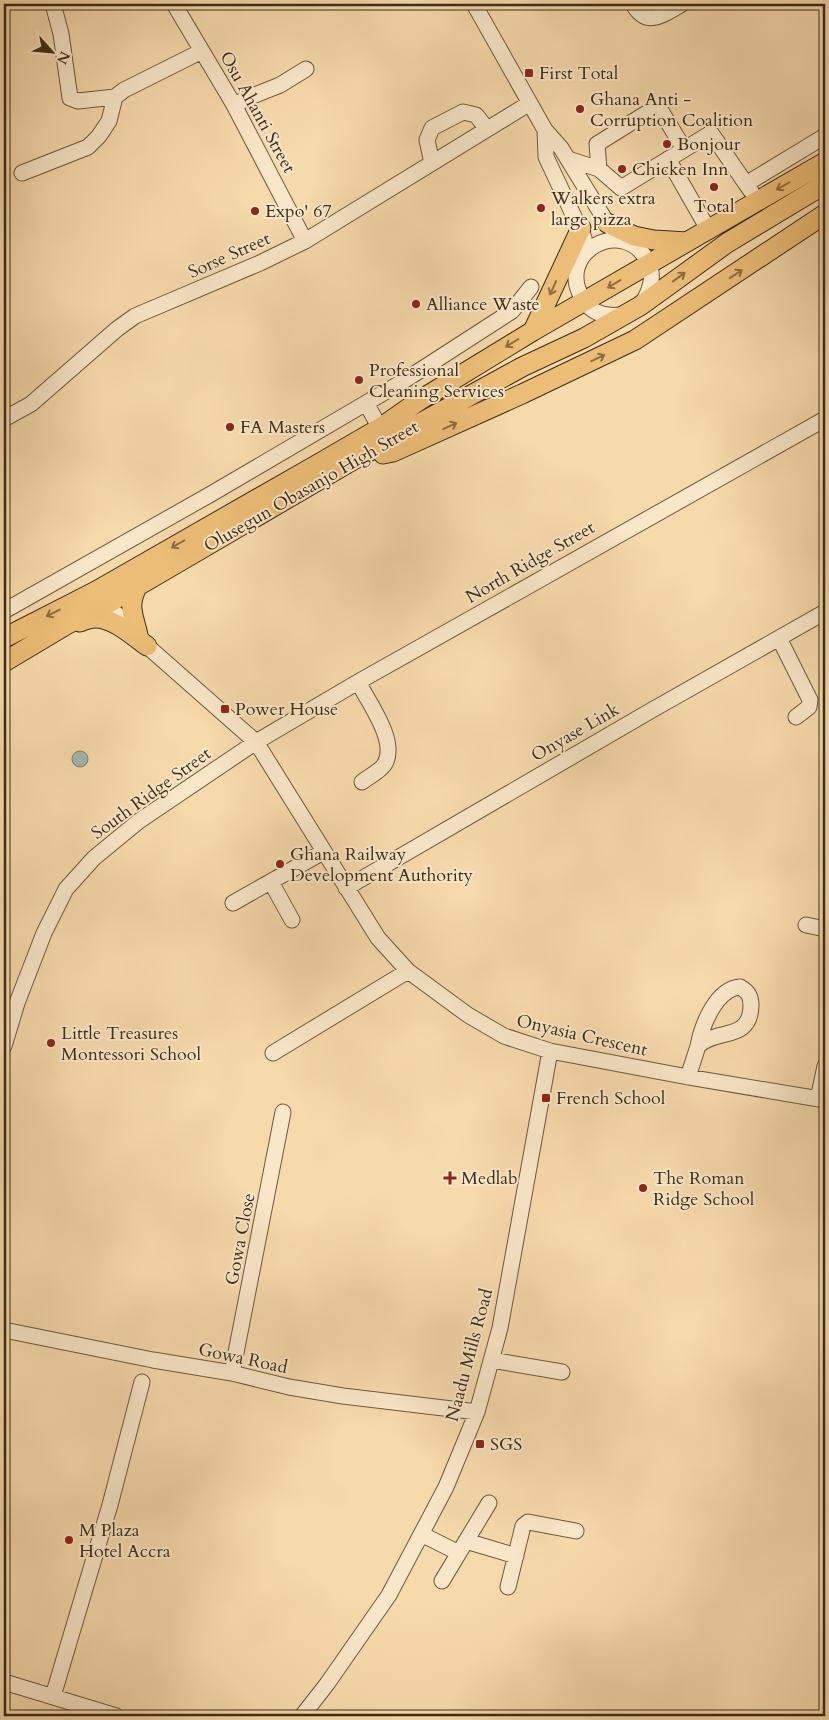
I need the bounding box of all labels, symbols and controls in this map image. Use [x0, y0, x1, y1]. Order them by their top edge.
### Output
north arrow [28, 28, 78, 78]
street label: Osu Ahanti Street [214, 47, 302, 178]
text: N [52, 48, 74, 67]
place label: First Total [539, 61, 619, 86]
marker: First Total [523, 67, 535, 79]
place label: Ghana Anti - Corruption Coalition [590, 87, 754, 133]
marker: Ghana Anti - Corruption Coalition [574, 103, 586, 115]
place label: Bonjour [677, 132, 741, 157]
marker: Bonjour [661, 138, 673, 150]
place label: Chicken Inn [632, 157, 729, 182]
marker: Chicken Inn [616, 163, 628, 175]
marker: Total [708, 181, 720, 193]
one-way arrow [777, 182, 791, 192]
place label: Walkers extra large pizza [550, 186, 656, 232]
place label: Total [694, 194, 735, 219]
place label: Expo' 67 [265, 199, 332, 224]
marker: Walkers extra large pizza [535, 202, 547, 214]
marker: Expo' 67 [249, 205, 261, 217]
street label: Sorse Street [184, 226, 275, 285]
one-way arrow [729, 269, 743, 279]
one-way arrow [672, 272, 686, 282]
one-way arrow [548, 280, 558, 295]
one-way arrow [608, 280, 622, 290]
place label: Alliance Waste [426, 292, 540, 317]
marker: Alliance Waste [410, 298, 422, 310]
one-way arrow [506, 339, 520, 349]
one-way arrow [590, 353, 605, 363]
place label: Professional Cleaning Services [369, 358, 504, 404]
marker: Professional Cleaning Services [353, 374, 365, 386]
street label: Olusegun Obasanjo High Street [199, 414, 423, 558]
place label: FA Masters [240, 415, 325, 440]
marker: FA Masters [224, 421, 236, 433]
one-way arrow [442, 421, 457, 430]
street label: North Ridge Street [461, 515, 600, 610]
one-way arrow [171, 540, 186, 549]
one-way arrow [46, 609, 61, 618]
place label: Power House [235, 697, 338, 722]
street label: Onyase Link [527, 697, 624, 768]
marker: Power House [219, 703, 231, 715]
street label: South Ridge Street [86, 741, 217, 845]
place label: Ghana Railway Development Authority [290, 842, 473, 888]
marker: Ghana Railway Development Authority [274, 858, 286, 870]
street label: Onyasia Crescent [514, 1008, 650, 1063]
place label: Little Treasures Montessori School [61, 1021, 202, 1067]
marker: Little Treasures Montessori School [45, 1037, 57, 1049]
place label: French School [556, 1086, 666, 1111]
marker: French School [540, 1092, 552, 1104]
place label: Medlab [461, 1166, 518, 1191]
place label: The Roman Ridge School [653, 1166, 755, 1212]
marker: Medlab [443, 1171, 457, 1185]
marker: The Roman Ridge School [637, 1182, 649, 1194]
street label: Gowa Close [219, 1191, 262, 1287]
street label: Naadu Mills Road [440, 1285, 499, 1424]
street label: Gowa Road [196, 1337, 290, 1380]
place label: SGS [490, 1432, 522, 1457]
marker: SGS [474, 1438, 486, 1450]
place label: M Plaza Hotel Accra [79, 1518, 171, 1564]
marker: M Plaza Hotel Accra [63, 1534, 75, 1546]

